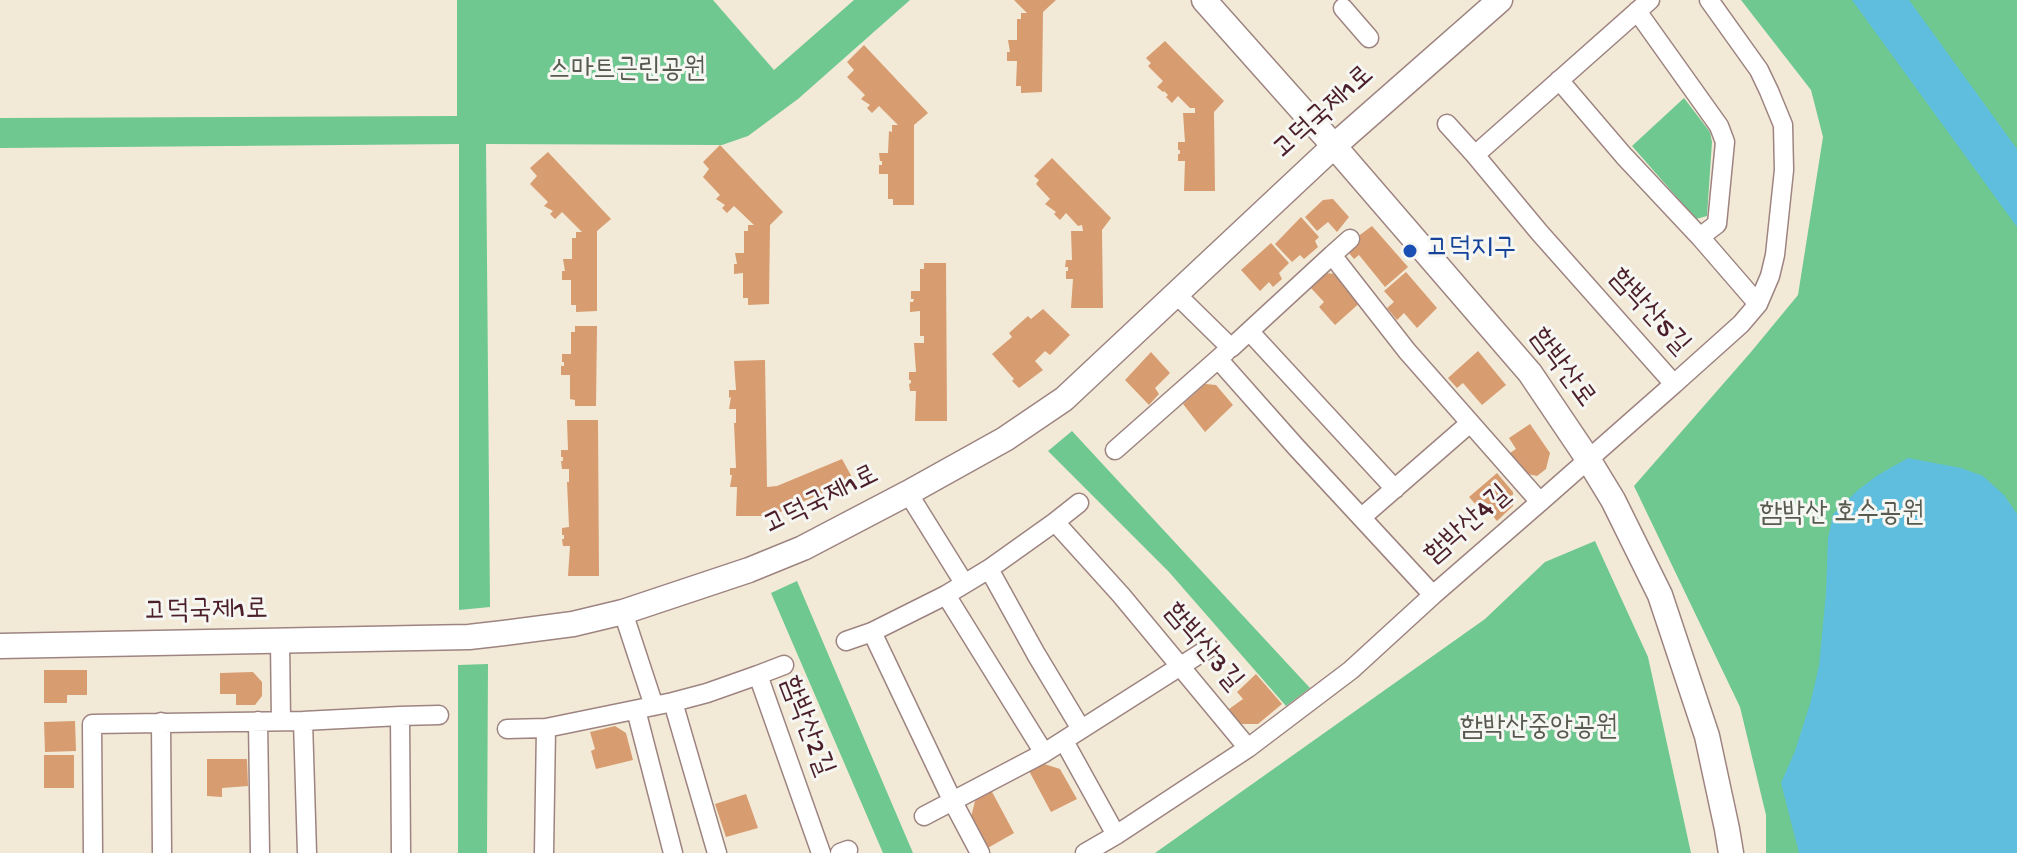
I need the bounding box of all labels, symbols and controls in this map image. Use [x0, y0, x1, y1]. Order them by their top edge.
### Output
park label: 스마트근린공원 [548, 55, 706, 89]
street label: 고덕국제1로 [1268, 60, 1382, 168]
place label: 고덕지구 [1426, 234, 1516, 268]
marker: 고덕지구 [1401, 242, 1419, 260]
street label: 함박산5길 [1600, 263, 1696, 363]
street label: 함박산로 [1521, 323, 1601, 415]
street label: 고덕국제1로 [759, 460, 885, 544]
street label: 함박산4길 [1419, 479, 1519, 573]
park label: 함박산 호수공원 [1760, 499, 1924, 533]
street label: 고덕국제1로 [144, 595, 268, 631]
street label: 함박산3길 [1155, 597, 1249, 699]
street label: 함박산2길 [771, 673, 839, 781]
park label: 함박산중앙공원 [1460, 713, 1618, 747]

